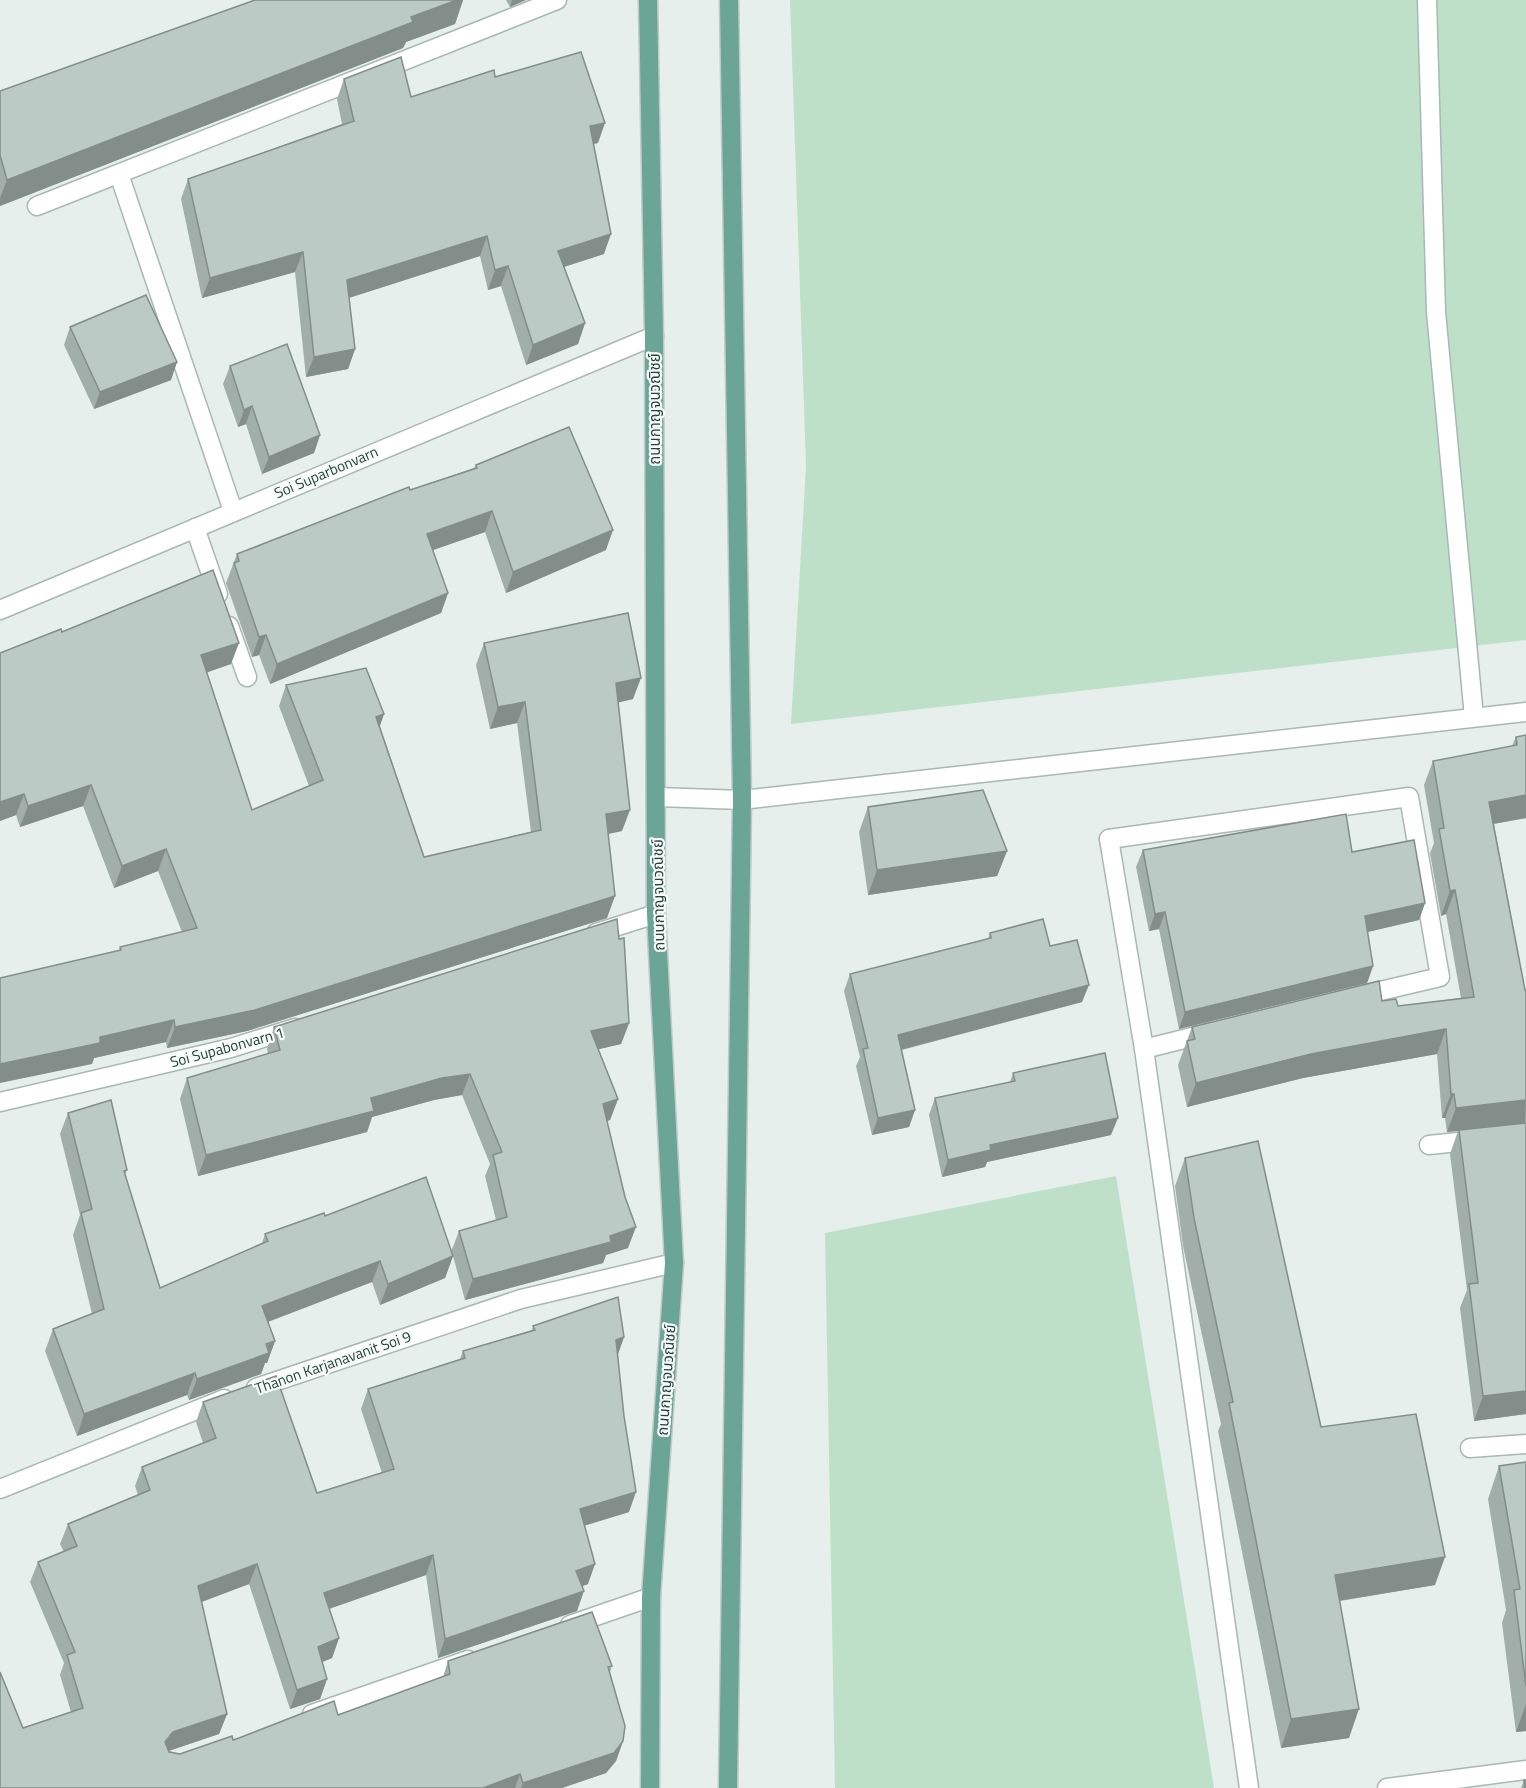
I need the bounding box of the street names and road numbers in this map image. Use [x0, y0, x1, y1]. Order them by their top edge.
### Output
street label: ถนนกาญจนวณิชย์ [643, 353, 666, 465]
street label: Soi Suparbonvarn [270, 440, 382, 504]
street label: ถนนกาญจนวณิชย์ [646, 839, 670, 951]
street label: Soi Supabonvarn 1 [167, 1021, 287, 1073]
street label: ถนนกาญจนวณิชย์ [651, 1323, 681, 1436]
street label: Thanon Karjanavanit Soi 9 [252, 1324, 414, 1400]

